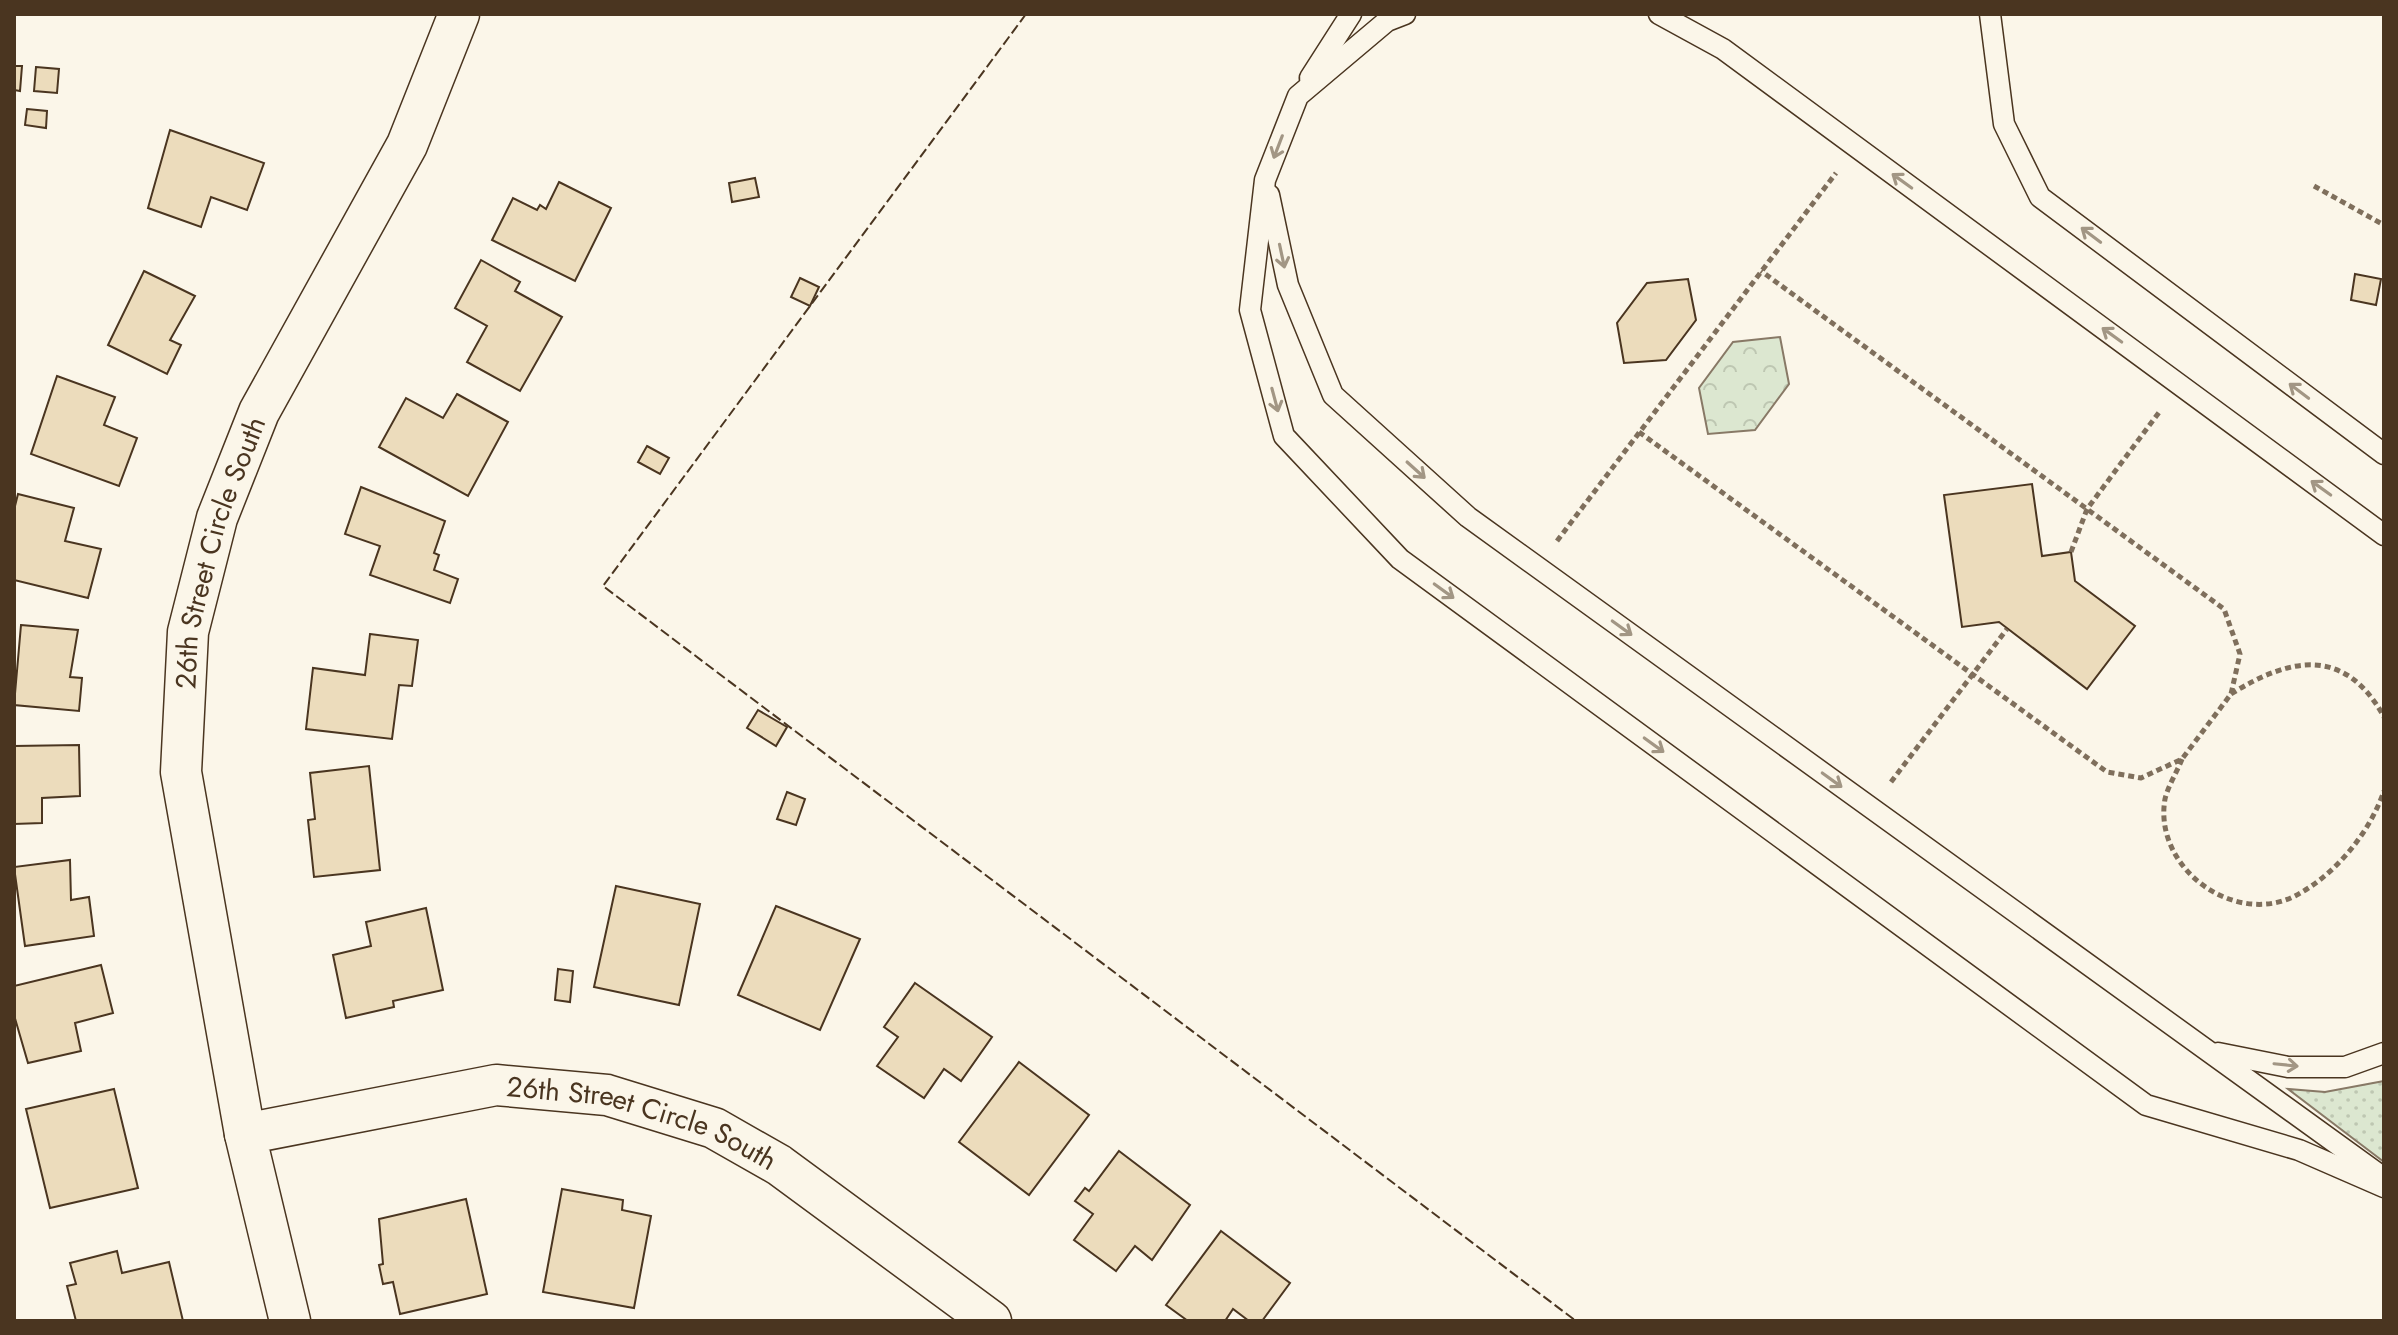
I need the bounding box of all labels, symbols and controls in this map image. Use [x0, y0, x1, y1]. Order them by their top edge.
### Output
one-way arrow [1270, 134, 1284, 159]
one-way arrow [1892, 172, 1913, 189]
one-way arrow [2080, 227, 2102, 244]
one-way arrow [1275, 242, 1290, 268]
one-way arrow [2101, 326, 2123, 343]
one-way arrow [2289, 382, 2310, 399]
one-way arrow [1268, 387, 1283, 413]
street label: 26th Street Circle South [165, 410, 276, 690]
one-way arrow [1405, 460, 1425, 478]
one-way arrow [2311, 480, 2332, 497]
one-way arrow [1432, 583, 1454, 599]
one-way arrow [1610, 620, 1632, 636]
one-way arrow [1642, 736, 1664, 753]
one-way arrow [1821, 772, 1843, 788]
one-way arrow [2273, 1058, 2299, 1073]
street label: 26th Street Circle South [505, 1066, 784, 1181]

